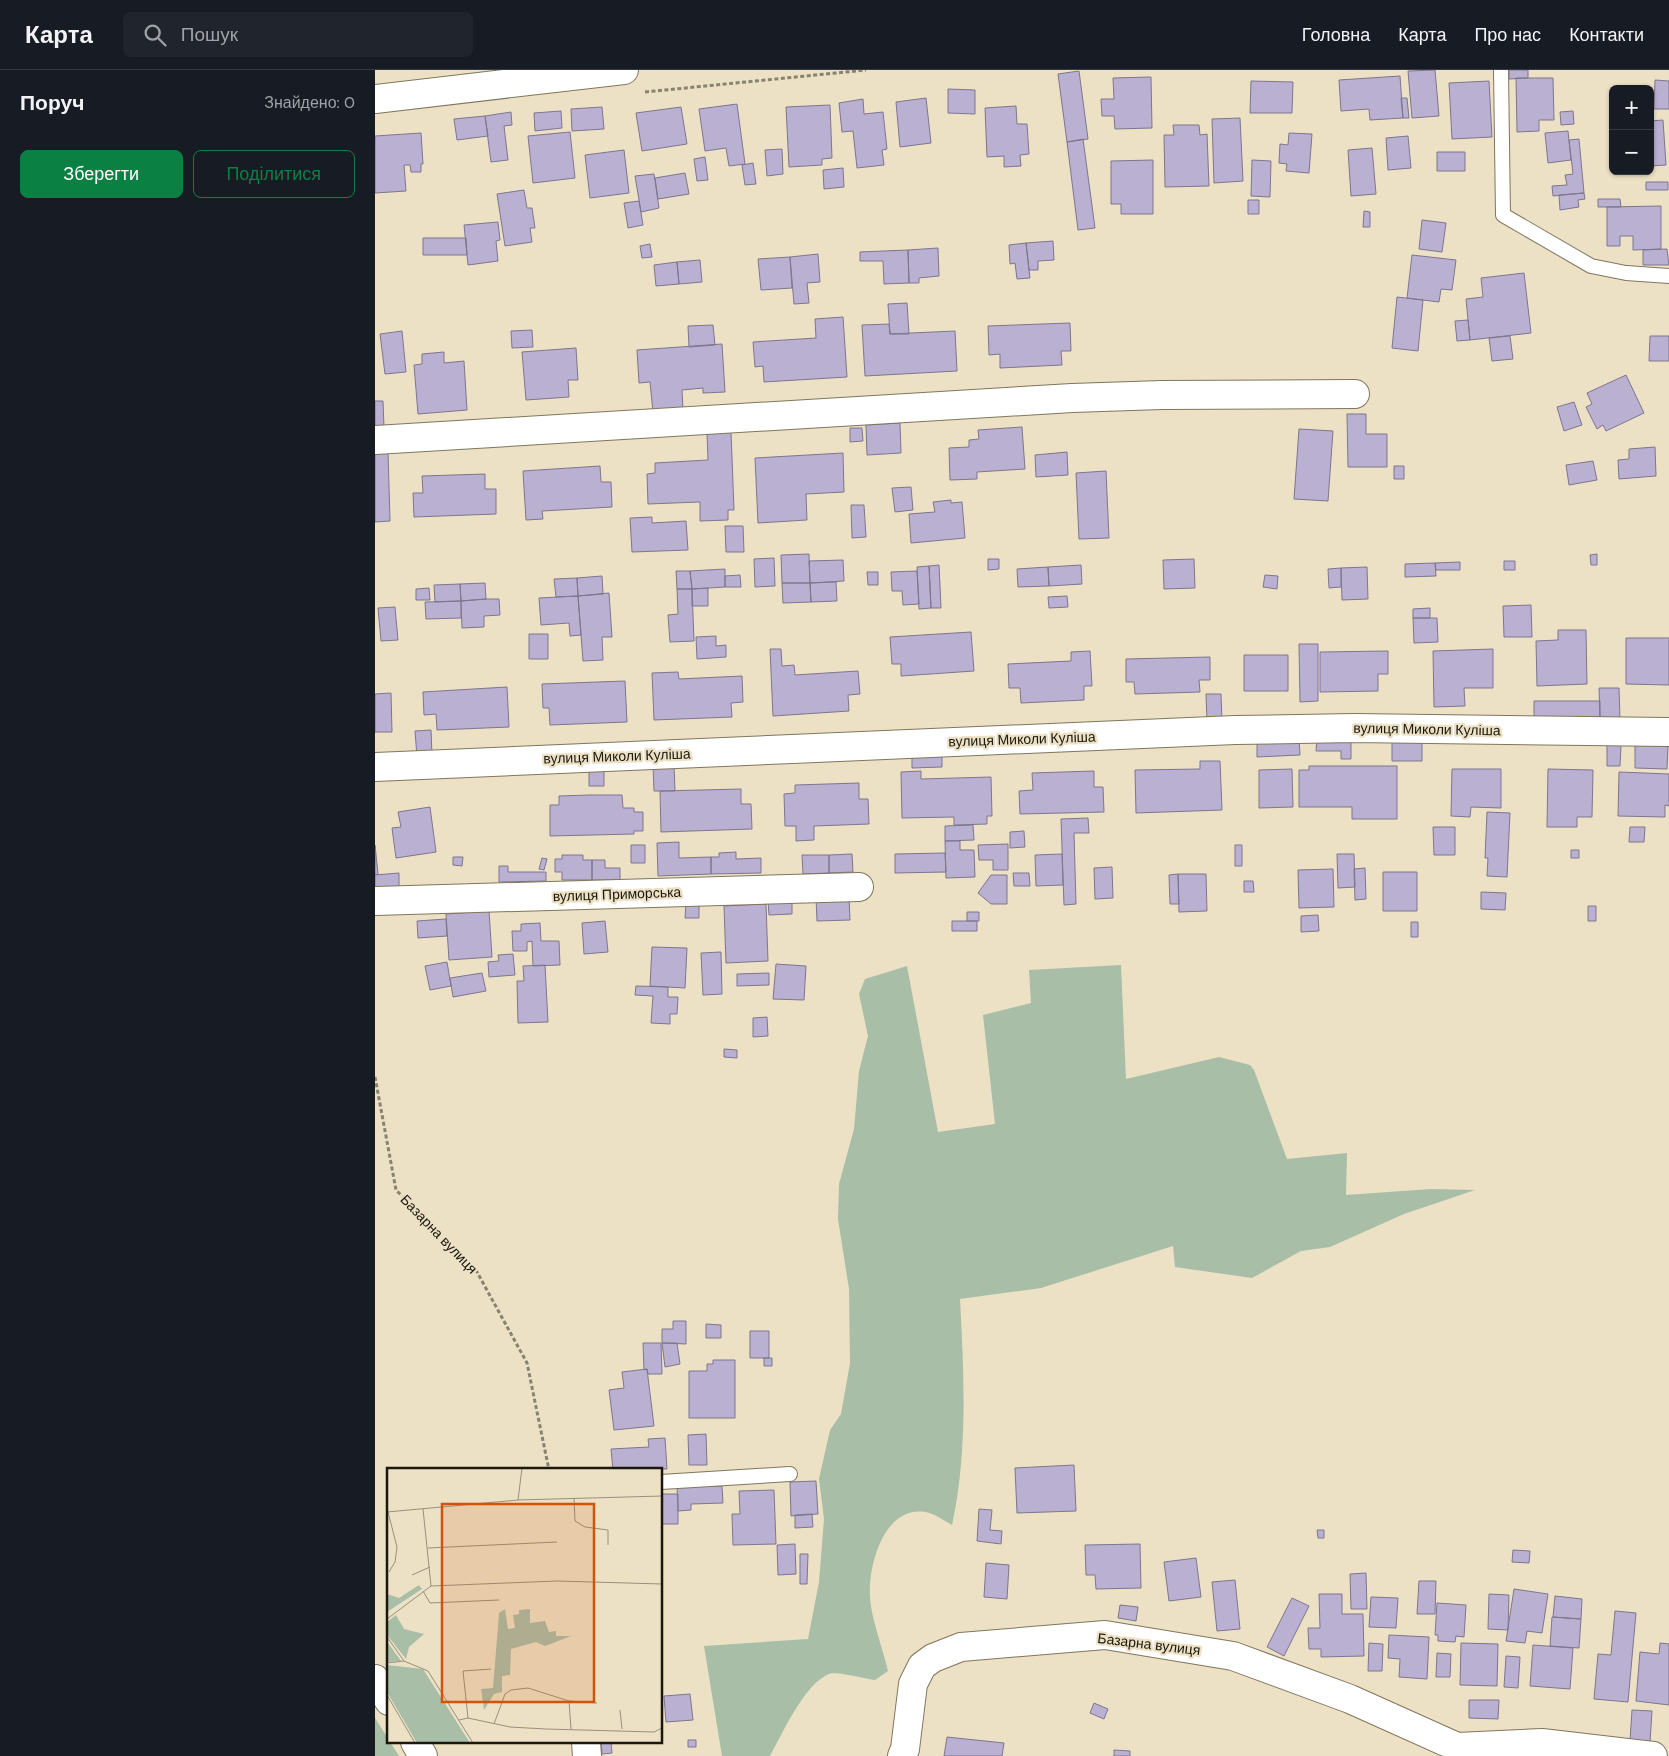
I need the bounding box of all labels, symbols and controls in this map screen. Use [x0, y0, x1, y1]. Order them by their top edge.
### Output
search box [123, 12, 473, 57]
text: Карта [25, 19, 93, 50]
icon: search [141, 21, 169, 49]
text: Пошук [181, 22, 238, 47]
text: Головна [1302, 23, 1370, 47]
text: Карта [1398, 23, 1446, 47]
text: Про нас [1474, 23, 1541, 47]
text: Контакти [1569, 23, 1644, 47]
map controls [1609, 85, 1654, 175]
button: + [1609, 85, 1654, 130]
text: Поруч [20, 89, 84, 117]
text: Знайдено: 0 [264, 92, 355, 113]
button: − [1609, 130, 1654, 175]
button: Зберегти [20, 150, 183, 198]
button: Поділитися [193, 150, 355, 198]
street label: вулиця Миколи Куліша [1353, 719, 1501, 739]
street label: вулиця Миколи Куліша [948, 727, 1096, 751]
street label: вулиця Миколи Куліша [543, 744, 691, 768]
street label: вулиця Приморська [552, 883, 682, 905]
street label: Базарна вулиця [397, 1191, 481, 1277]
inset map [387, 1468, 663, 1744]
street label: Базарна вулиця [1097, 1629, 1201, 1659]

